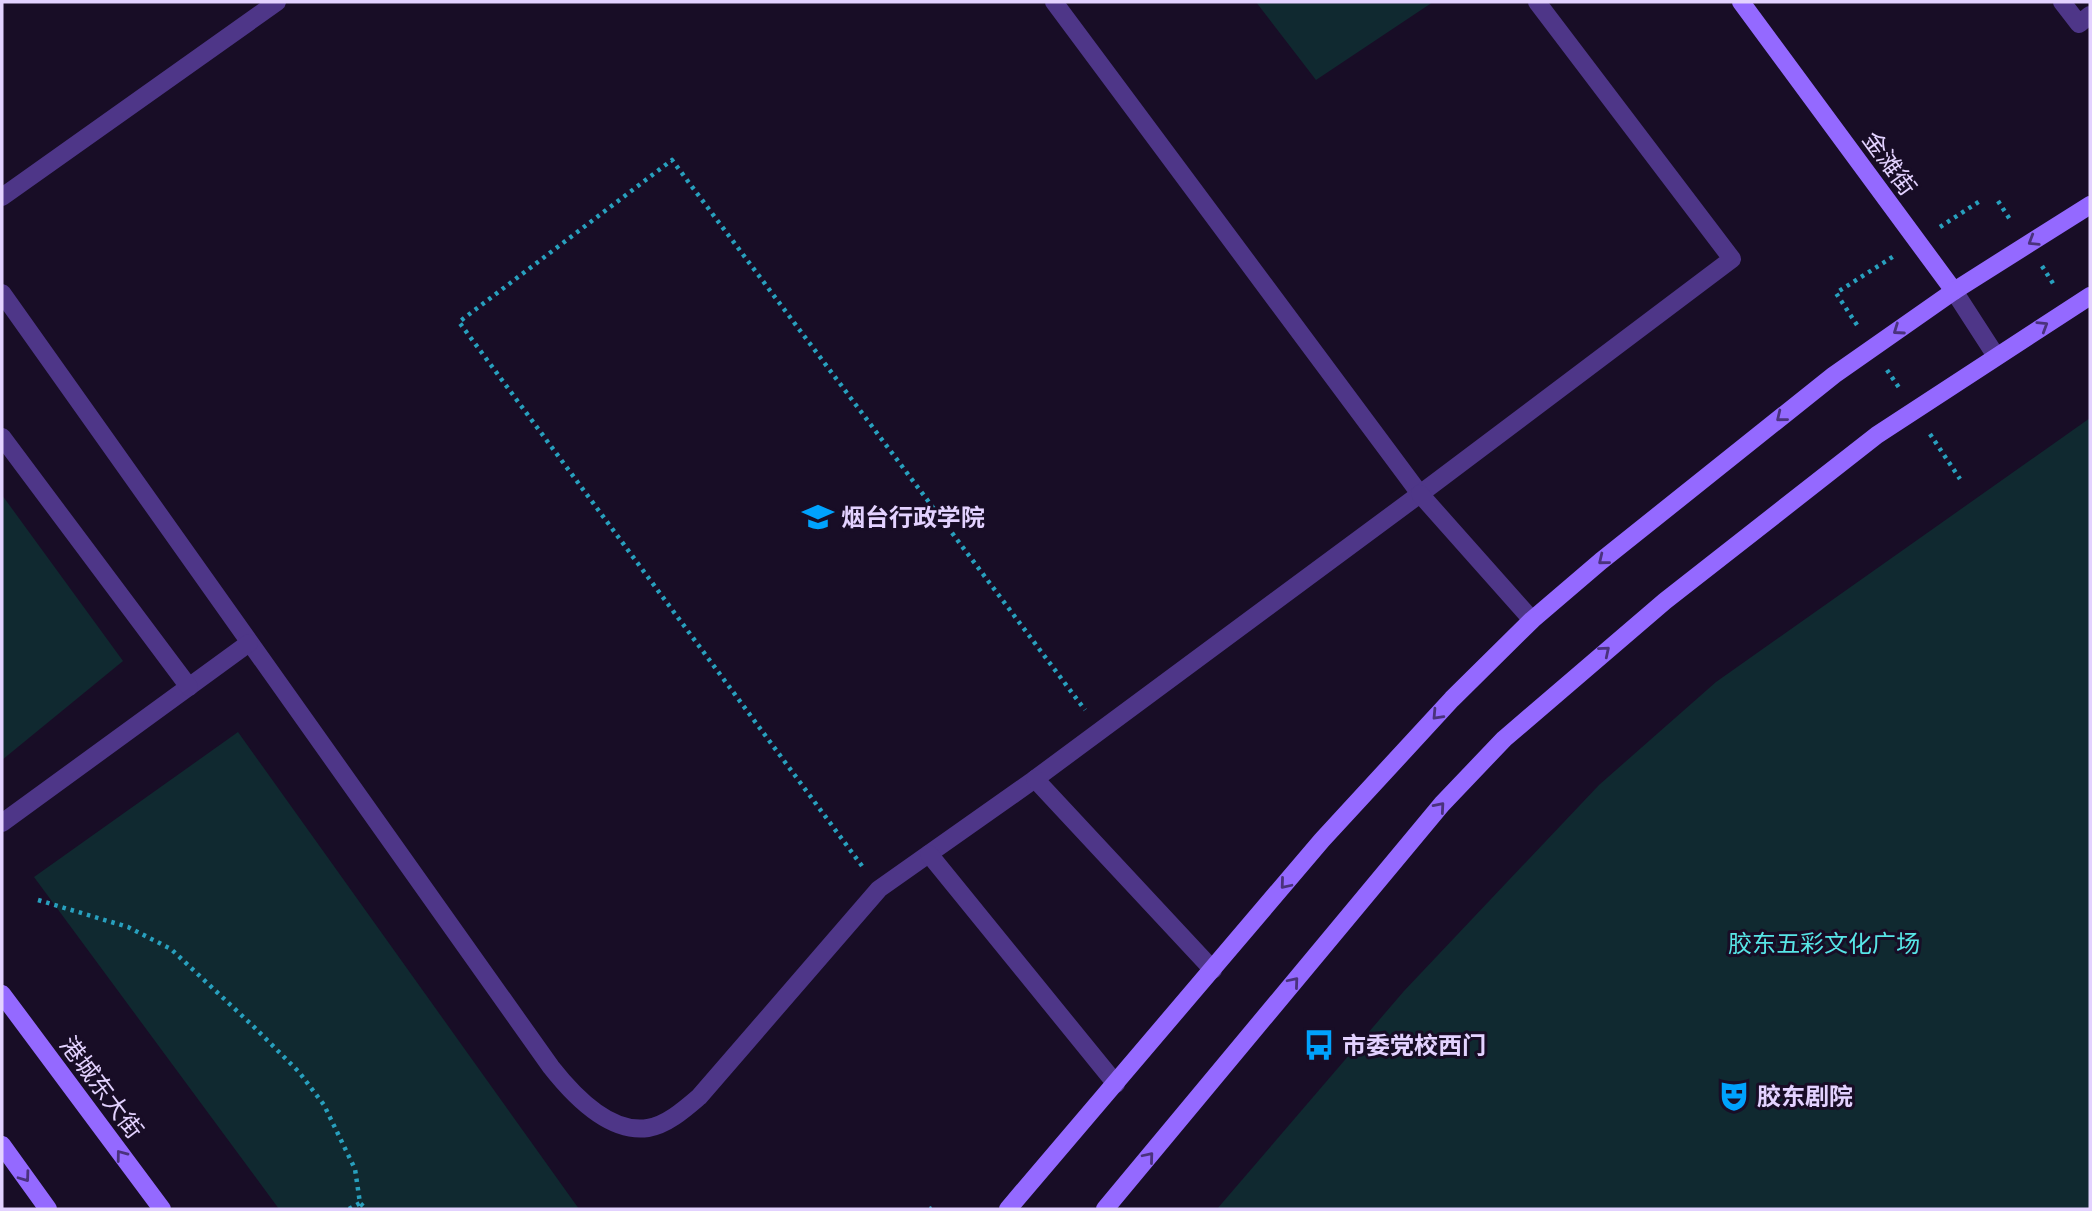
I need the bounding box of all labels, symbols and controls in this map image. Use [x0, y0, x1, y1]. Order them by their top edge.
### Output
street label: 金滩街 [1857, 125, 1923, 201]
one-way arrow [2027, 233, 2040, 246]
one-way arrow [2036, 321, 2049, 334]
one-way arrow [1893, 322, 1906, 334]
one-way arrow [1776, 409, 1788, 422]
school or university icon: 烟台行政学院 [801, 500, 835, 534]
place label: 烟台行政学院 [841, 502, 985, 532]
one-way arrow [1598, 551, 1611, 564]
one-way arrow [1597, 647, 1610, 659]
one-way arrow [1433, 707, 1445, 720]
one-way arrow [1432, 802, 1444, 815]
one-way arrow [1281, 876, 1293, 889]
park label: 胶东五彩文化广场 [1728, 928, 1920, 958]
one-way arrow [1286, 977, 1299, 989]
bus stop icon: 市委党校西门 [1302, 1028, 1336, 1062]
street label: 港城东大街 [54, 1030, 150, 1144]
place label: 市委党校西门 [1342, 1030, 1486, 1060]
theatre icon: 胶东剧院 [1717, 1079, 1751, 1113]
place label: 胶东剧院 [1757, 1081, 1853, 1111]
one-way arrow [117, 1150, 130, 1162]
one-way arrow [1141, 1152, 1153, 1165]
one-way arrow [17, 1169, 29, 1182]

